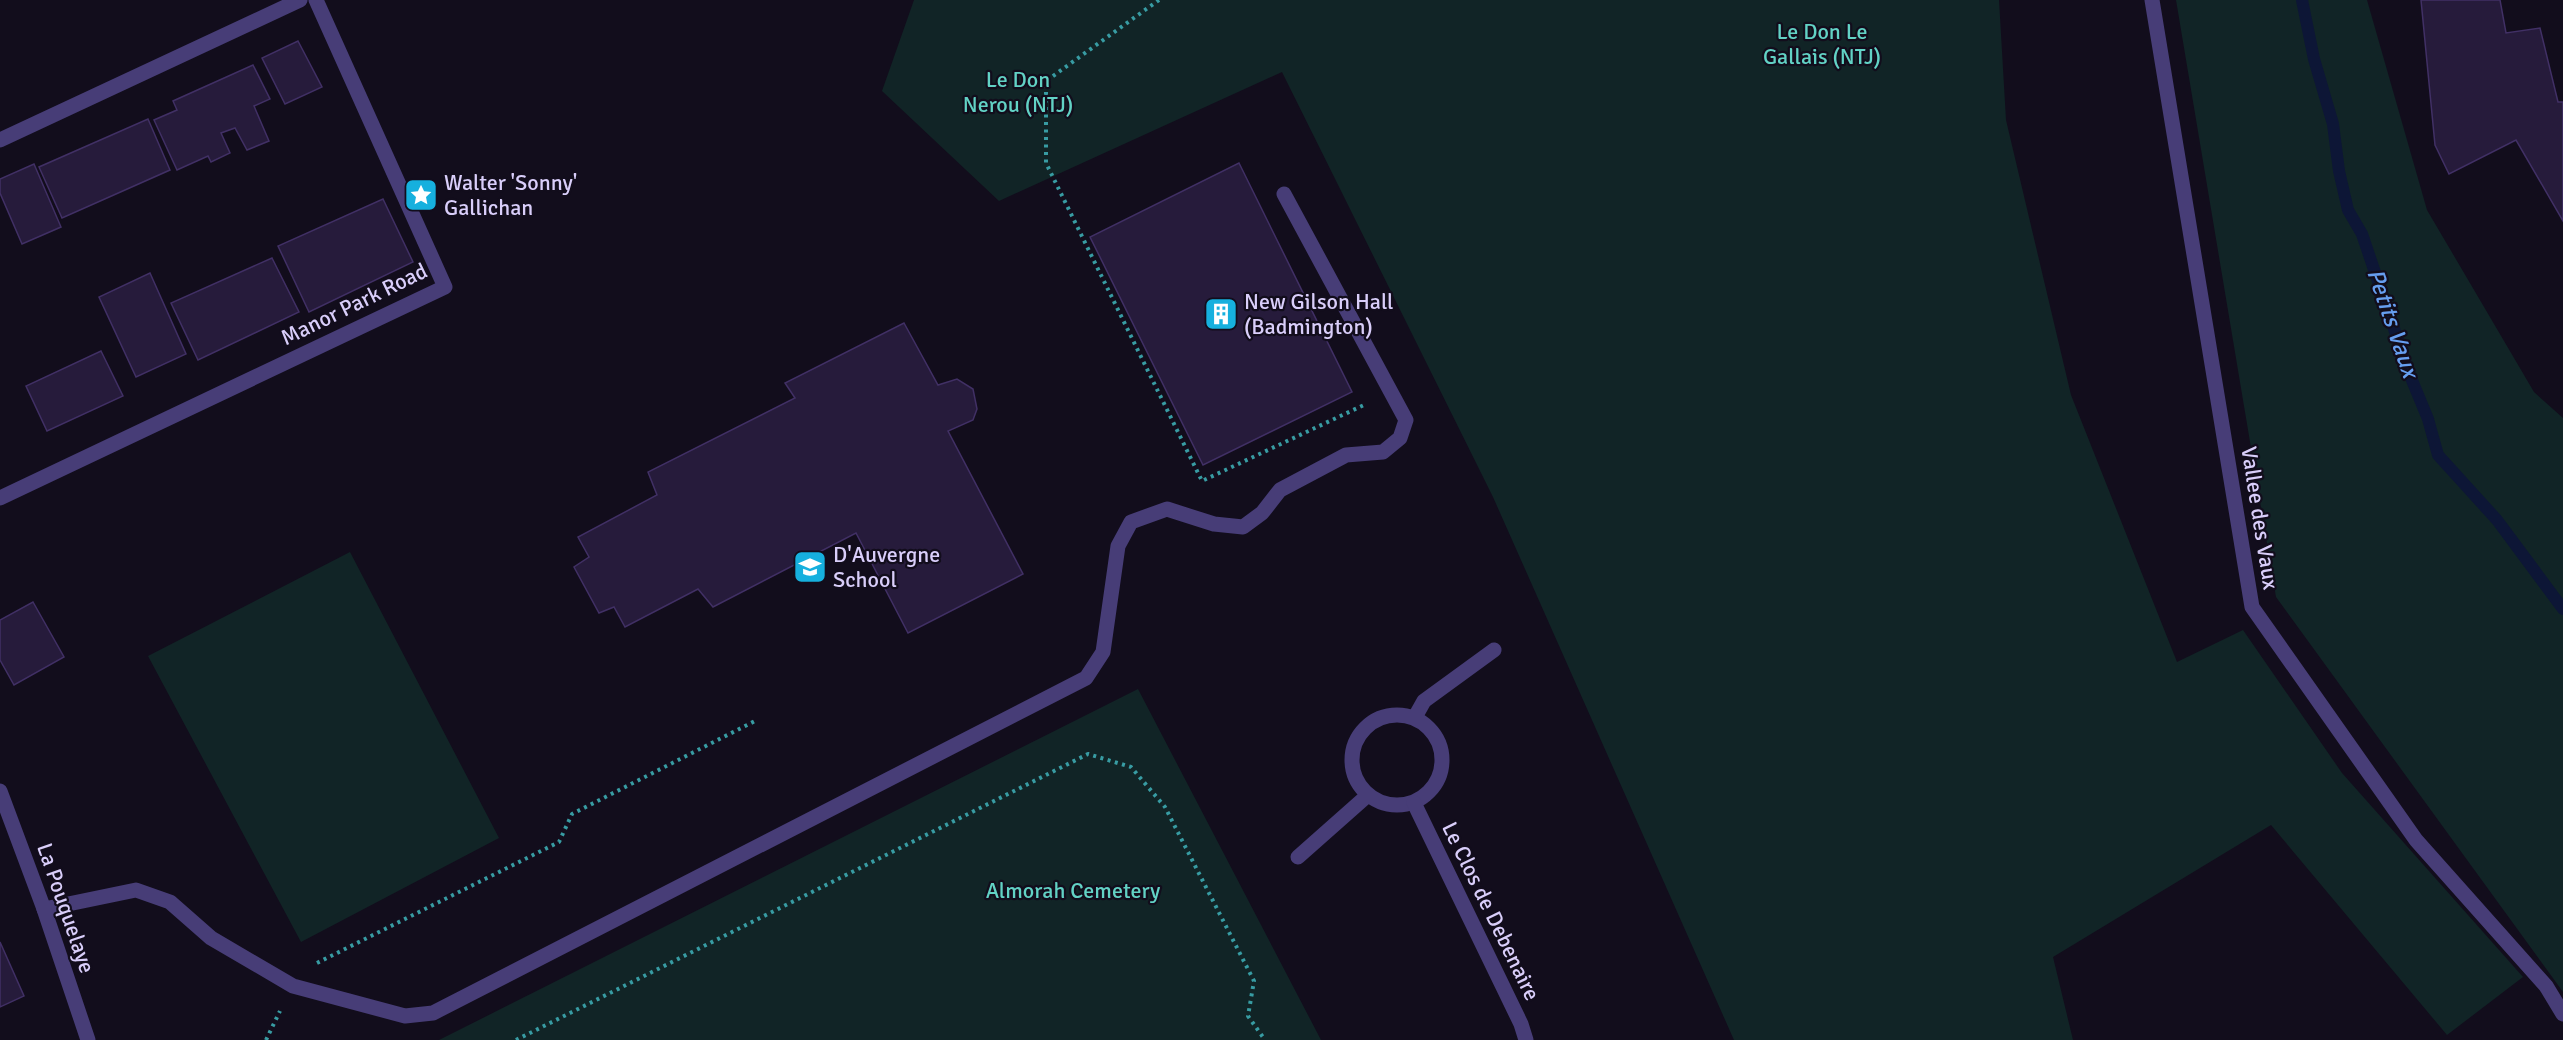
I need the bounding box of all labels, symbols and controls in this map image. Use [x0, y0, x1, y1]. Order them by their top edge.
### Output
park label: Le Don Le Gallais (NTJ) [1763, 18, 1881, 70]
park label: Le Don Nerou (NTJ) [963, 66, 1073, 118]
place label: Walter 'Sonny' Gallichan [444, 169, 577, 221]
place icon: Walter 'Sonny' Gallichan [403, 177, 439, 213]
street label: Manor Park Road [276, 257, 432, 351]
water label: Petits Vaux [2360, 265, 2427, 384]
place label: New Gilson Hall (Badmington) [1244, 288, 1394, 340]
building icon: New Gilson Hall (Badmington) [1203, 296, 1239, 332]
street label: Vallee des Vaux [2235, 445, 2285, 591]
place label: D'Auvergne School [833, 541, 940, 593]
school or university icon: D'Auvergne School [792, 549, 828, 585]
street label: Le Clos de Debenaire [1436, 817, 1546, 1005]
street label: La Pouquelaye [31, 839, 101, 977]
park label: Almorah Cemetery [986, 877, 1161, 904]

